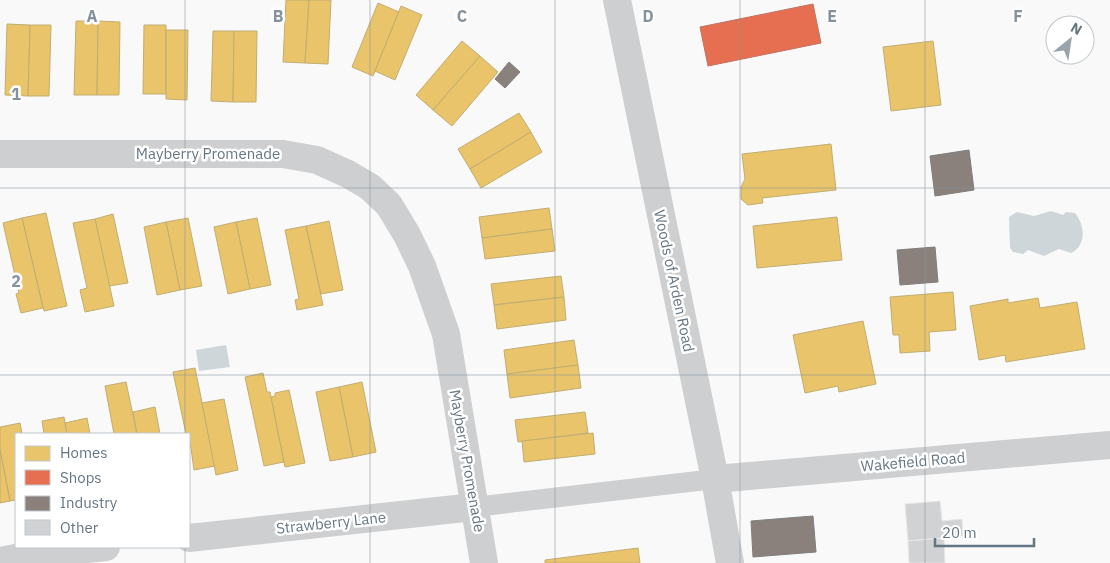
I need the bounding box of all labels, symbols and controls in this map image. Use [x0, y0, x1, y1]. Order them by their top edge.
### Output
text: A [87, 6, 98, 26]
text: B [273, 6, 284, 26]
text: C [457, 6, 467, 26]
text: D [642, 6, 654, 26]
text: E [827, 6, 837, 26]
text: F [1013, 6, 1023, 26]
north arrow [1045, 15, 1095, 65]
text: N [1068, 18, 1085, 39]
text: 1 [11, 84, 21, 104]
street label: Mayberry Promenade [136, 144, 280, 163]
street label: Woods of Arden Road [650, 208, 699, 354]
text: 2 [11, 271, 21, 291]
street label: Mayberry Promenade [446, 388, 489, 534]
legend [15, 433, 190, 548]
text: Homes [60, 443, 108, 462]
street label: Wakefield Road [860, 447, 966, 476]
text: Shops [60, 468, 102, 487]
text: Industry [60, 493, 118, 512]
street label: Strawberry Lane [275, 507, 387, 538]
scale bar [935, 516, 1034, 548]
text: Other [60, 518, 99, 537]
text: 20 m [942, 523, 977, 542]

